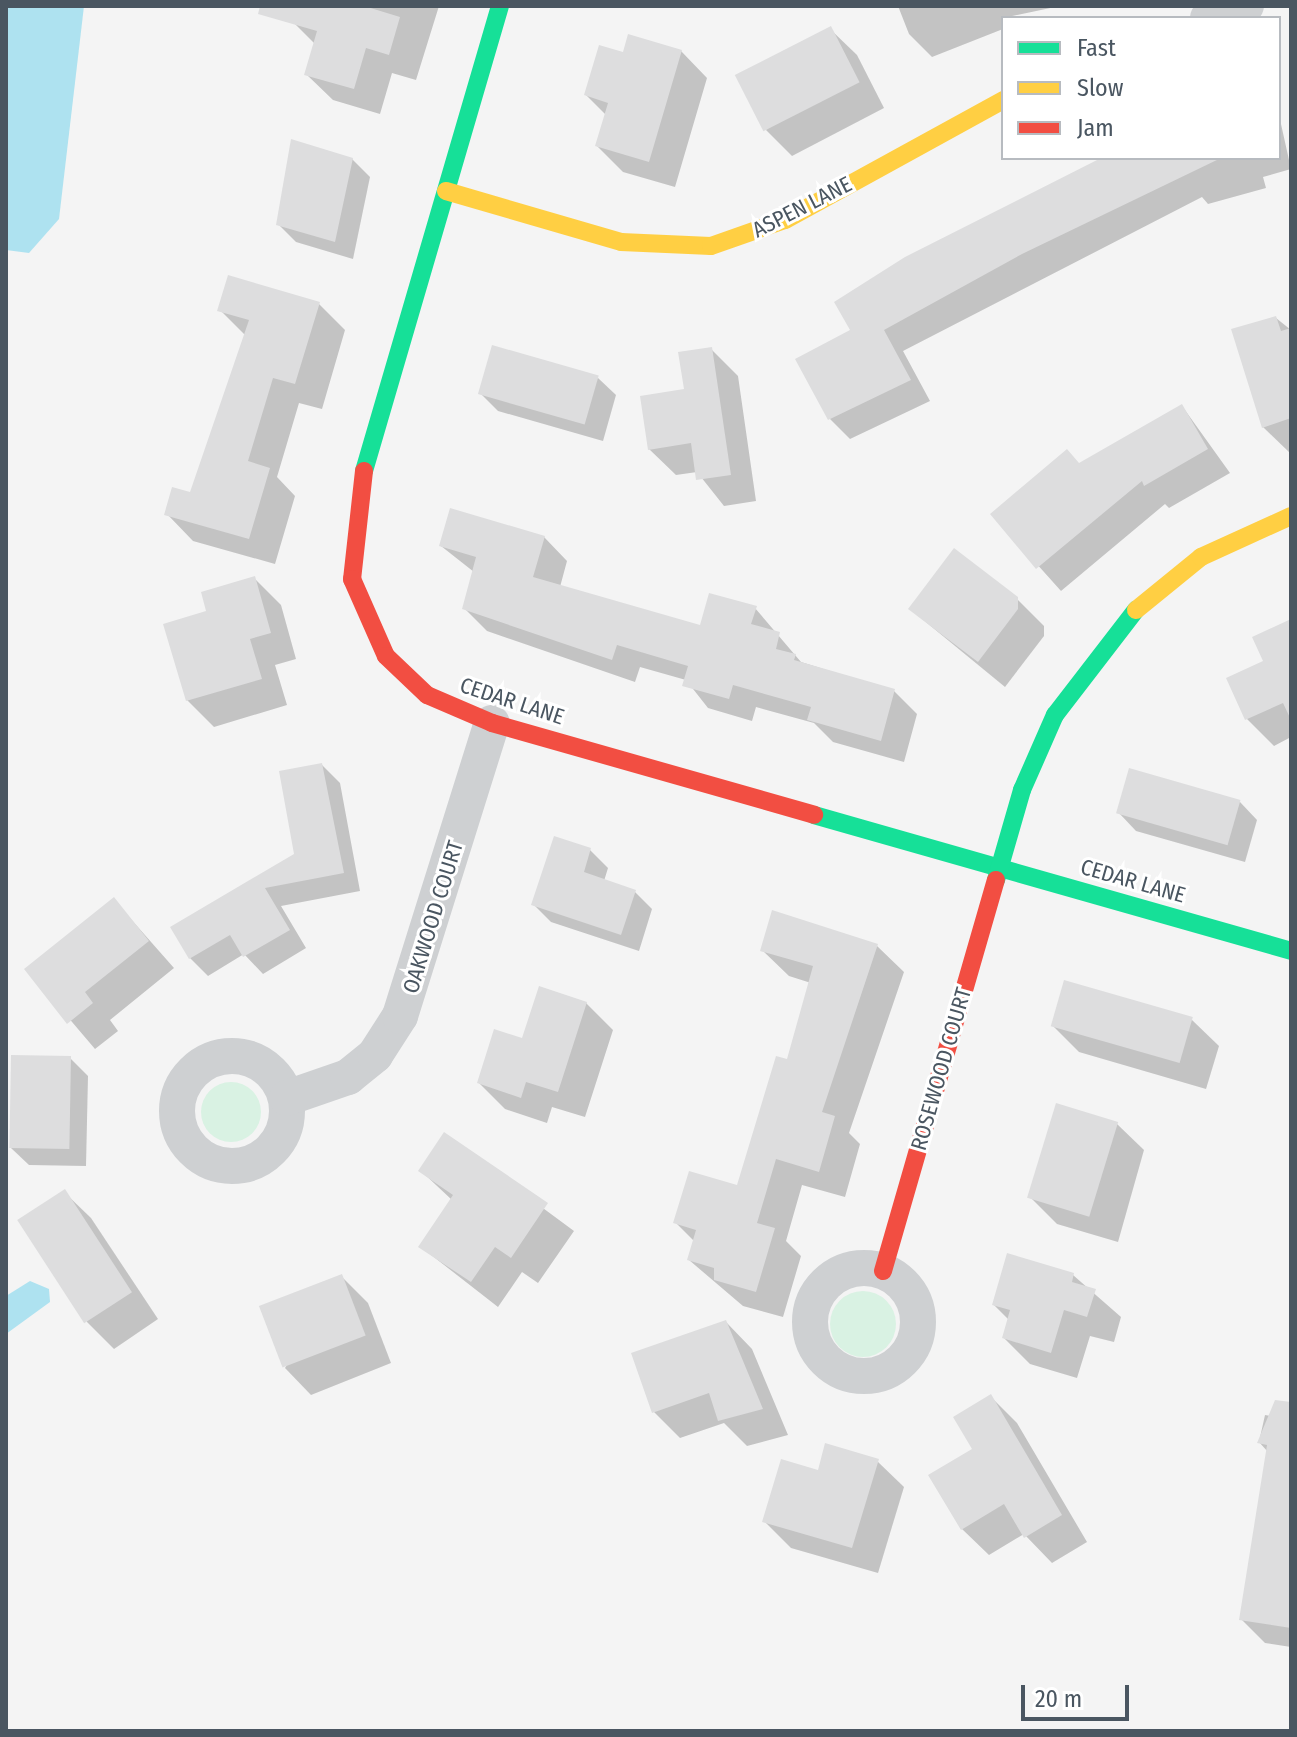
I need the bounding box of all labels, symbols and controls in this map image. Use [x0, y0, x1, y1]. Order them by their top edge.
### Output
legend [1001, 16, 1281, 160]
text: Fast [1077, 34, 1116, 62]
text: Slow [1077, 74, 1123, 102]
text: Jam [1077, 114, 1114, 142]
street label: ASPEN LANE [748, 171, 856, 243]
street label: CEDAR LANE [457, 672, 567, 730]
street label: OAKWOOD COURT [397, 838, 469, 996]
street label: CEDAR LANE [1078, 853, 1188, 909]
street label: ROSEWOOD COURT [905, 985, 977, 1153]
scale bar [1025, 1669, 1133, 1719]
text: 20 m [1035, 1685, 1082, 1713]

